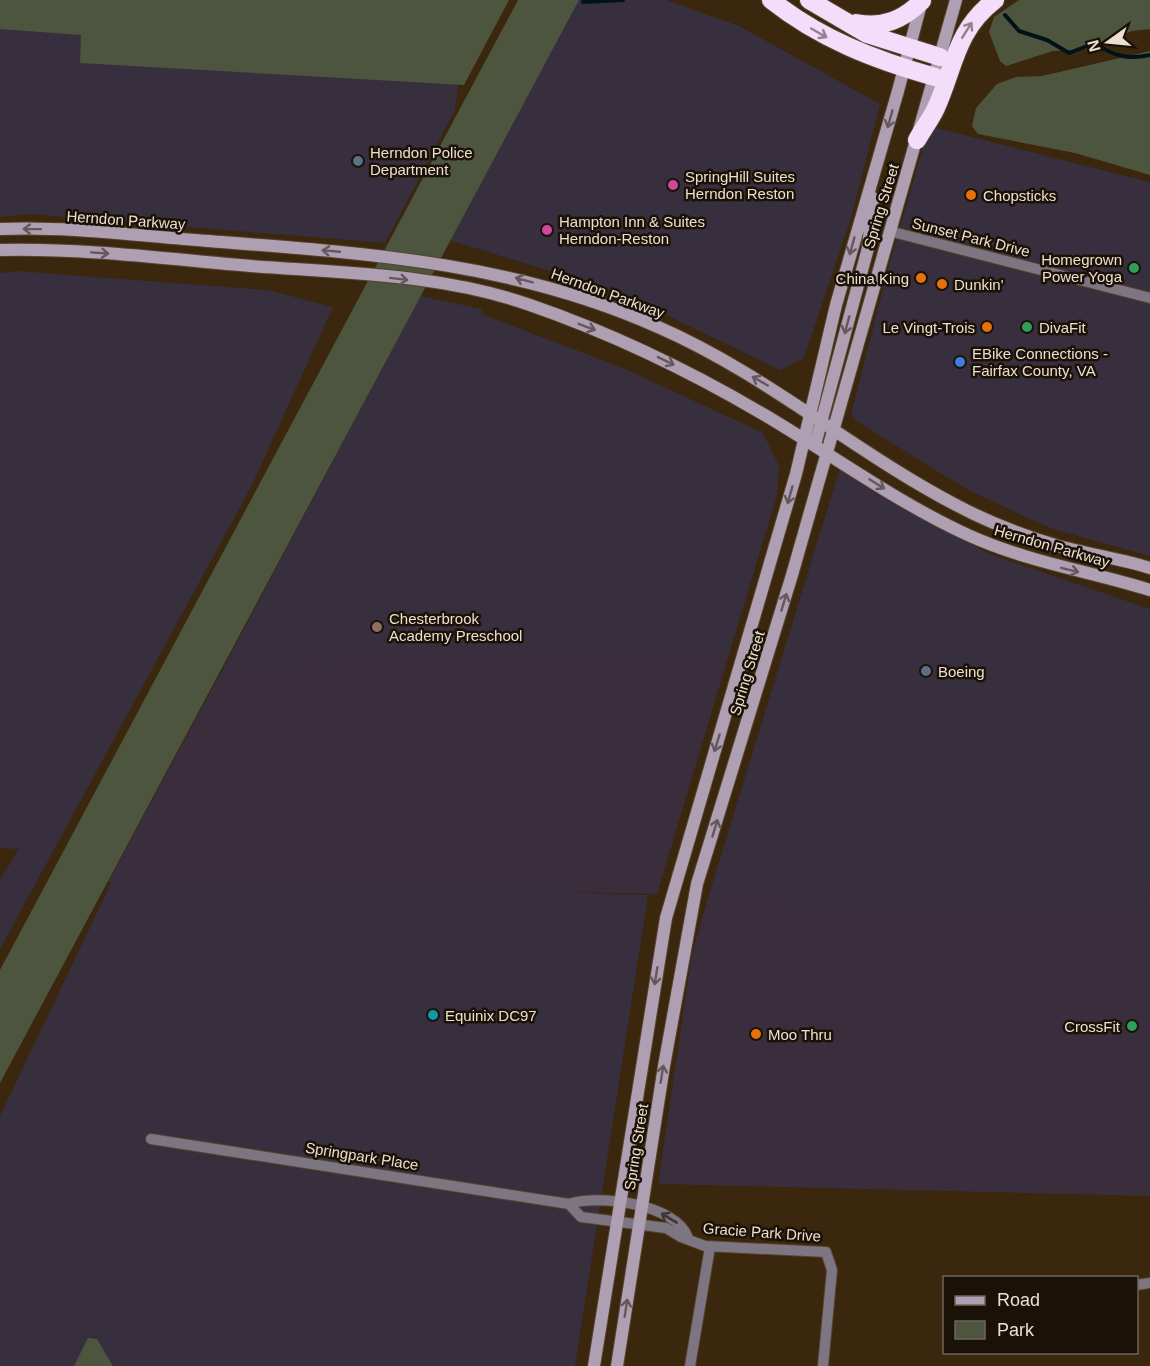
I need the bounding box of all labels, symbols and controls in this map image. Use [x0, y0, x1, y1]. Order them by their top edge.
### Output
north arrow [1078, 12, 1138, 72]
one-way arrow [961, 22, 973, 39]
one-way arrow [810, 28, 828, 39]
text: N [1084, 38, 1104, 54]
one-way arrow [884, 109, 895, 128]
place label: Herndon Police Department [370, 144, 473, 178]
marker: Herndon Police Department [351, 154, 365, 168]
street label: Spring Street [860, 161, 902, 250]
place label: SpringHill Suites Herndon Reston [685, 168, 795, 202]
marker: SpringHill Suites Herndon Reston [666, 178, 680, 192]
place label: Chopsticks [983, 187, 1056, 204]
marker: Chopsticks [964, 188, 978, 202]
street label: Herndon Parkway [66, 207, 187, 233]
place label: Hampton Inn & Suites Herndon-Reston [559, 213, 705, 247]
street label: Sunset Park Drive [910, 214, 1032, 260]
marker: Hampton Inn & Suites Herndon-Reston [540, 223, 554, 237]
one-way arrow [22, 224, 42, 235]
one-way arrow [846, 236, 857, 255]
one-way arrow [322, 245, 342, 256]
one-way arrow [90, 248, 110, 259]
place label: Homegrown Power Yoga [1041, 251, 1123, 285]
marker: Homegrown Power Yoga [1127, 261, 1141, 275]
street label: Herndon Parkway [549, 265, 667, 322]
place label: China King [836, 270, 909, 287]
marker: China King [914, 271, 928, 285]
one-way arrow [389, 274, 409, 285]
one-way arrow [514, 274, 533, 285]
place label: Dunkin' [954, 276, 1004, 293]
marker: Dunkin' [935, 277, 949, 291]
one-way arrow [840, 315, 852, 334]
place label: Le Vingt-Trois [882, 319, 975, 336]
place label: DivaFit [1039, 319, 1087, 336]
marker: Le Vingt-Trois [980, 320, 994, 334]
marker: DivaFit [1020, 320, 1034, 334]
one-way arrow [578, 322, 596, 333]
place label: EBike Connections - Fairfax County, VA [972, 345, 1108, 379]
one-way arrow [656, 355, 674, 367]
marker: EBike Connections - Fairfax County, VA [953, 355, 967, 369]
one-way arrow [752, 375, 769, 387]
one-way arrow [869, 477, 886, 490]
one-way arrow [784, 485, 795, 504]
street label: Herndon Parkway [992, 521, 1112, 571]
one-way arrow [1060, 565, 1079, 576]
one-way arrow [779, 593, 790, 612]
place label: Chesterbrook Academy Preschool [389, 610, 522, 644]
marker: Chesterbrook Academy Preschool [370, 620, 384, 634]
street label: Spring Street [726, 628, 768, 717]
place label: Boeing [938, 663, 985, 680]
marker: Boeing [919, 664, 933, 678]
one-way arrow [711, 733, 722, 752]
one-way arrow [710, 819, 721, 838]
one-way arrow [650, 966, 661, 985]
place label: Equinix DC97 [445, 1007, 537, 1024]
marker: Equinix DC97 [426, 1008, 440, 1022]
place label: CrossFit [1064, 1018, 1121, 1035]
marker: CrossFit [1125, 1019, 1139, 1033]
place label: Moo Thru [768, 1026, 832, 1043]
marker: Moo Thru [749, 1027, 763, 1041]
one-way arrow [657, 1065, 668, 1084]
street label: Spring Street [621, 1102, 651, 1192]
street label: Springpark Place [304, 1139, 420, 1173]
one-way arrow [661, 1211, 678, 1223]
street label: Gracie Park Drive [702, 1219, 822, 1245]
legend [943, 1276, 1138, 1354]
text: Road [997, 1290, 1040, 1310]
one-way arrow [620, 1299, 631, 1319]
text: Park [997, 1320, 1035, 1340]

